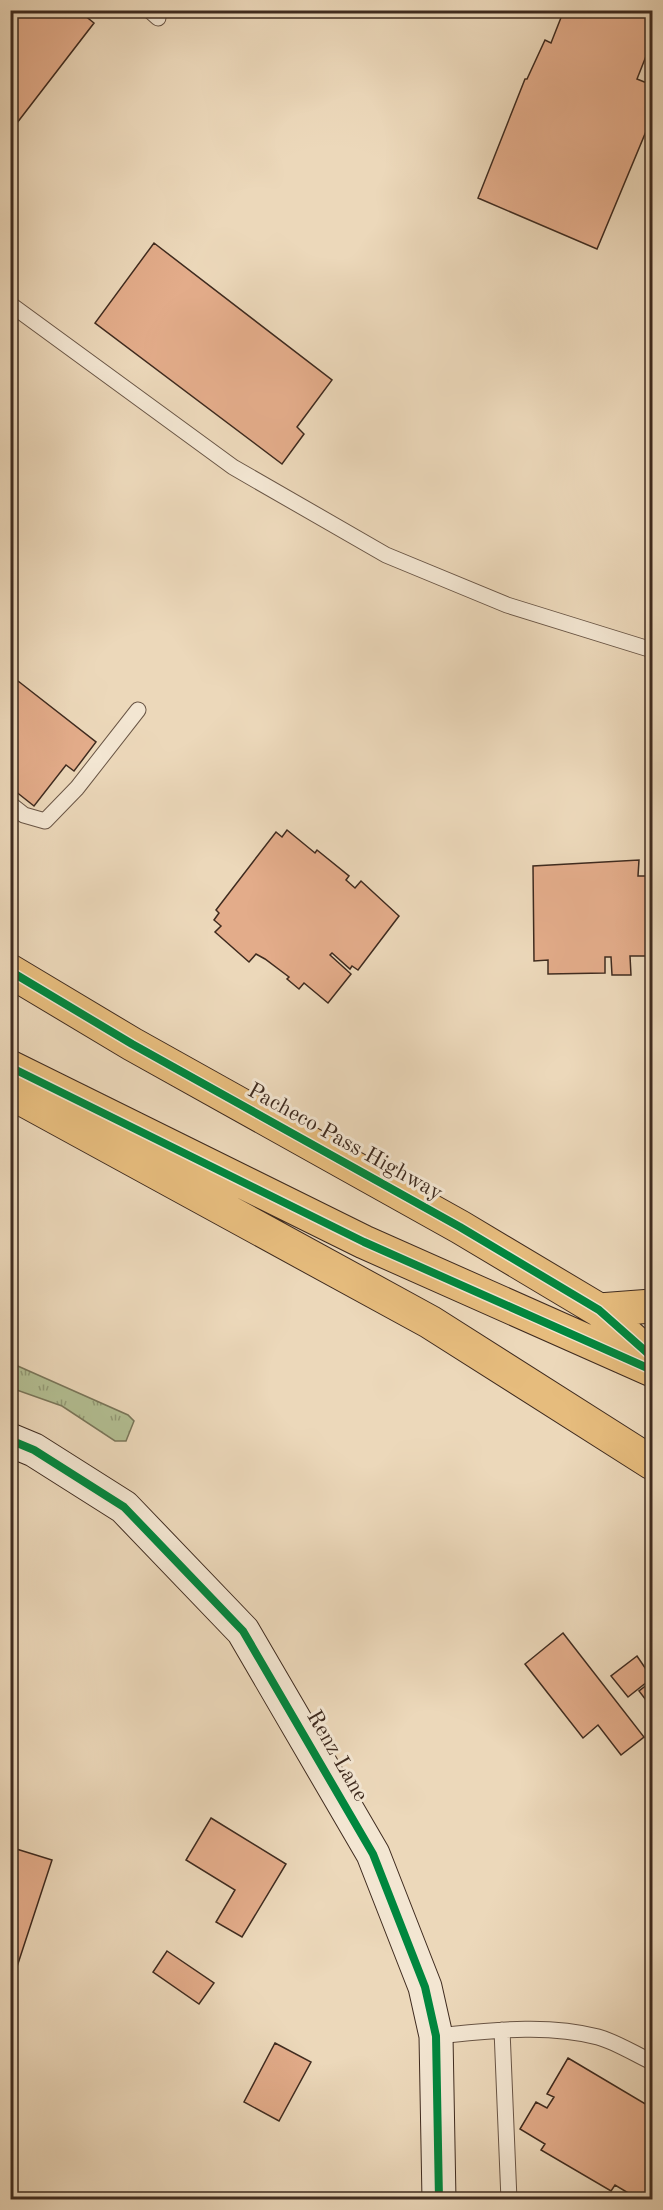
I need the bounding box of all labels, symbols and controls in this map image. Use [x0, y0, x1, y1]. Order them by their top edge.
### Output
street label: Pacheco Pass Highway [244, 1079, 446, 1205]
street label: Renz Lane [302, 1707, 372, 1805]

